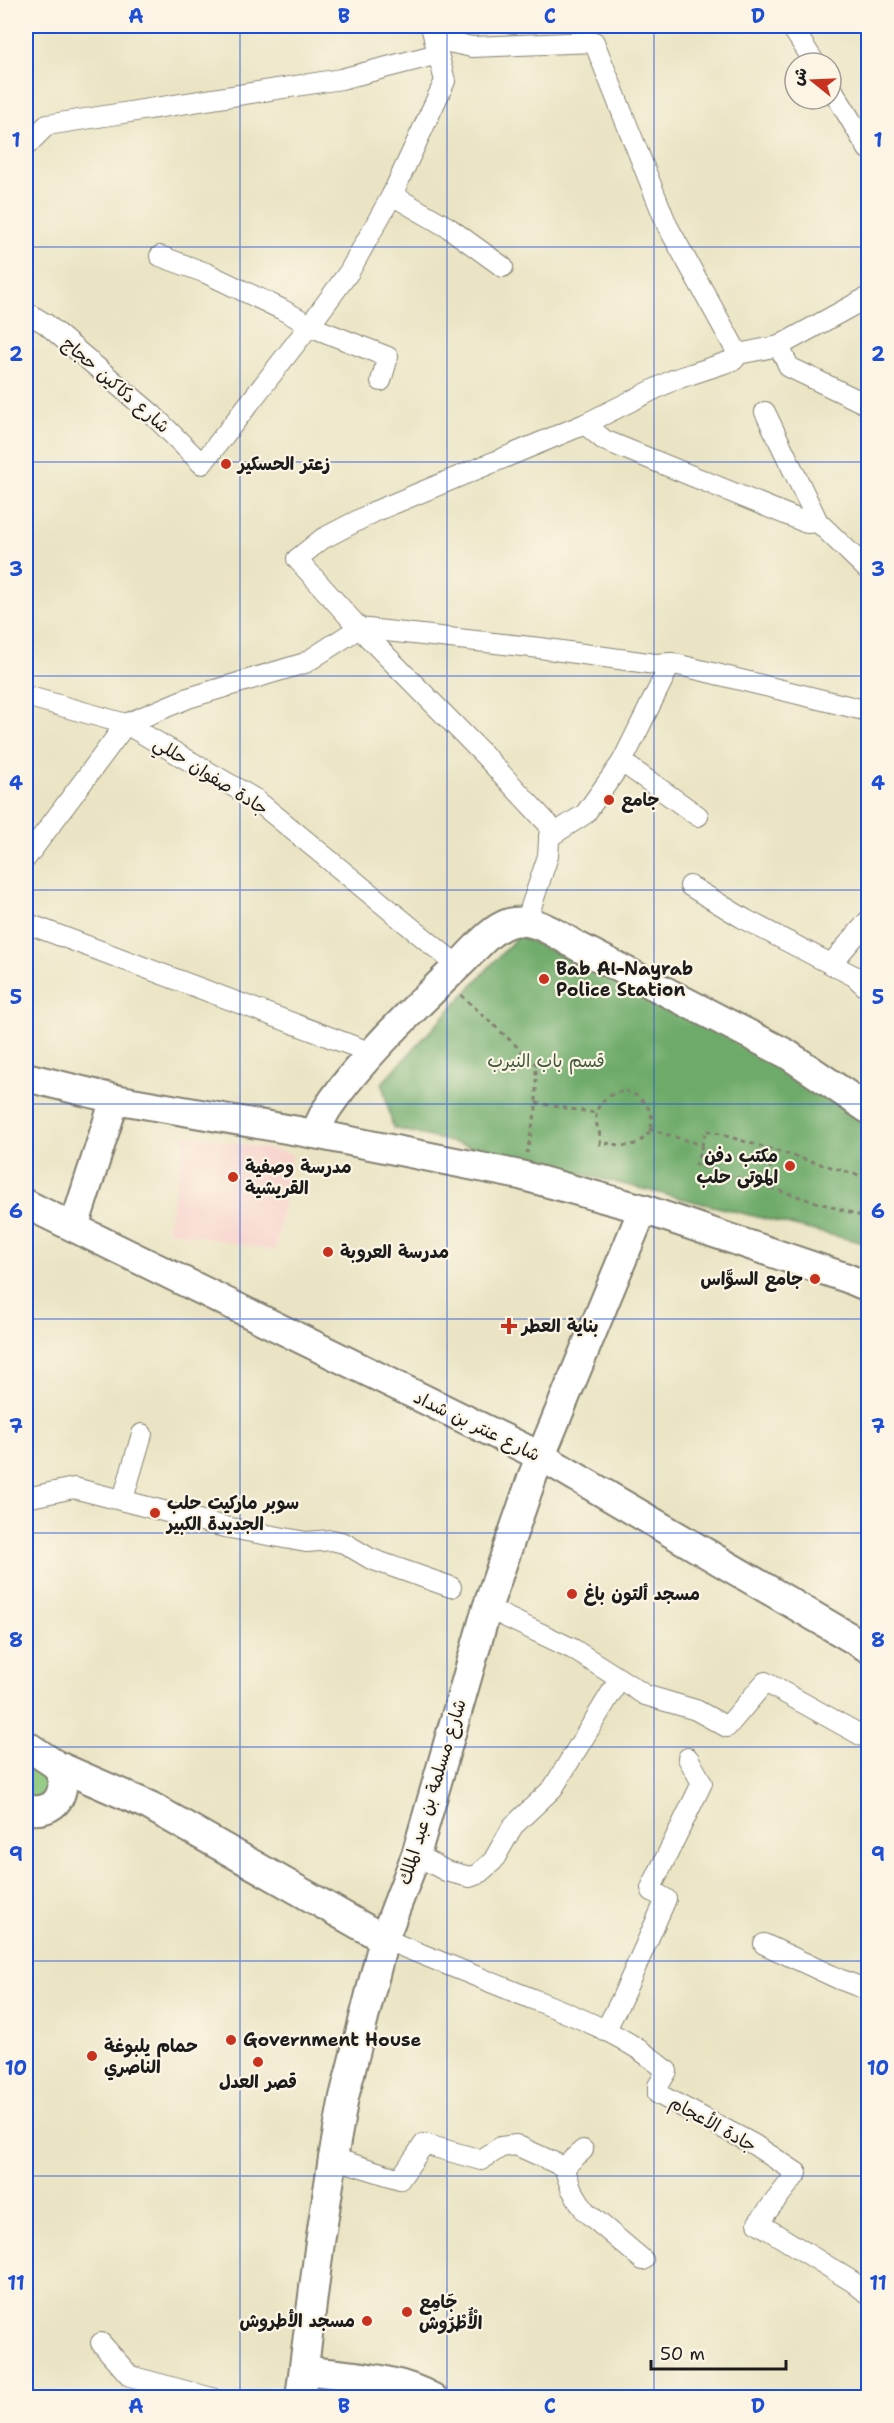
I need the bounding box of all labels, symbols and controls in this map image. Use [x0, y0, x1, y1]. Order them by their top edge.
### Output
text: A [128, 3, 144, 29]
text: B [338, 3, 350, 29]
text: C [544, 3, 556, 29]
text: D [751, 3, 765, 29]
north arrow [783, 51, 843, 111]
text: ش [787, 65, 812, 88]
text: 1 [11, 127, 21, 153]
text: 1 [873, 127, 883, 153]
street label: شارع دكاكين حجاج [57, 332, 175, 438]
text: 2 [9, 341, 23, 367]
text: 2 [871, 341, 885, 367]
place label: زعتر الحسكير [236, 452, 330, 476]
marker: زعتر الحسكير [219, 457, 233, 471]
text: 3 [9, 556, 23, 582]
text: 3 [871, 556, 885, 582]
street label: جادة صفوان حللي [147, 731, 273, 824]
text: 4 [9, 770, 23, 796]
text: 4 [871, 770, 885, 796]
place label: جامع [621, 788, 660, 813]
marker: جامع [602, 793, 616, 807]
place label: Bab Al-Nayrab Police Station [556, 957, 693, 1002]
marker: Bab Al-Nayrab Police Station [537, 972, 551, 986]
text: 5 [10, 984, 22, 1010]
text: 5 [872, 984, 884, 1010]
park label: قسم باب النيرب [487, 1049, 605, 1075]
place label: مكتب دفن الموتى حلب [697, 1144, 778, 1189]
place label: مدرسة وصفية القريشية [245, 1155, 352, 1200]
marker: مكتب دفن الموتى حلب [783, 1159, 797, 1173]
marker: مدرسة وصفية القريشية [226, 1170, 240, 1184]
text: 6 [9, 1198, 23, 1224]
text: 6 [871, 1198, 885, 1224]
place label: مدرسة العروبة [340, 1240, 449, 1264]
marker: مدرسة العروبة [321, 1245, 335, 1259]
place label: جامع السوَّاس [701, 1267, 803, 1292]
marker: جامع السوَّاس [808, 1272, 822, 1286]
place label: بناية العطر [520, 1314, 598, 1338]
marker: بناية العطر [500, 1317, 518, 1335]
street label: شارع عنتر بن شداد [410, 1385, 544, 1467]
text: 7 [9, 1413, 23, 1439]
text: 7 [871, 1413, 885, 1439]
place label: سوبر ماركيت حلب الجديدة الكبير [165, 1491, 299, 1536]
marker: سوبر ماركيت حلب الجديدة الكبير [148, 1506, 162, 1520]
place label: مسجد ألتون باغ [584, 1582, 700, 1606]
marker: مسجد ألتون باغ [565, 1587, 579, 1601]
text: 8 [9, 1627, 23, 1653]
text: 8 [871, 1627, 885, 1653]
street label: شارع مسلمة بن عبد الملك [392, 1696, 472, 1888]
text: 9 [9, 1841, 23, 1867]
text: 9 [871, 1841, 885, 1867]
place label: Government House [243, 2028, 421, 2052]
marker: Government House [224, 2033, 238, 2047]
place label: حمام يلبوغة الناصري [104, 2034, 198, 2081]
marker: حمام يلبوغة الناصري [85, 2049, 99, 2063]
text: 10 [5, 2055, 27, 2081]
marker: قصر العدل [251, 2055, 265, 2069]
text: 10 [867, 2055, 889, 2081]
place label: قصر العدل [219, 2070, 297, 2094]
street label: جادة الأعجام [664, 2090, 761, 2160]
text: 11 [7, 2270, 25, 2296]
text: 11 [869, 2270, 887, 2296]
place label: جَامِع الْأُطْرُوش [419, 2290, 482, 2335]
marker: جَامِع الْأُطْرُوش [400, 2305, 414, 2319]
place label: مسجد الأطروش [239, 2309, 355, 2333]
marker: مسجد الأطروش [360, 2314, 374, 2328]
scale bar [651, 2333, 786, 2371]
text: 50 m [660, 2342, 705, 2366]
text: A [128, 2393, 144, 2419]
text: B [338, 2393, 350, 2419]
text: C [544, 2393, 556, 2419]
text: D [751, 2393, 765, 2419]

